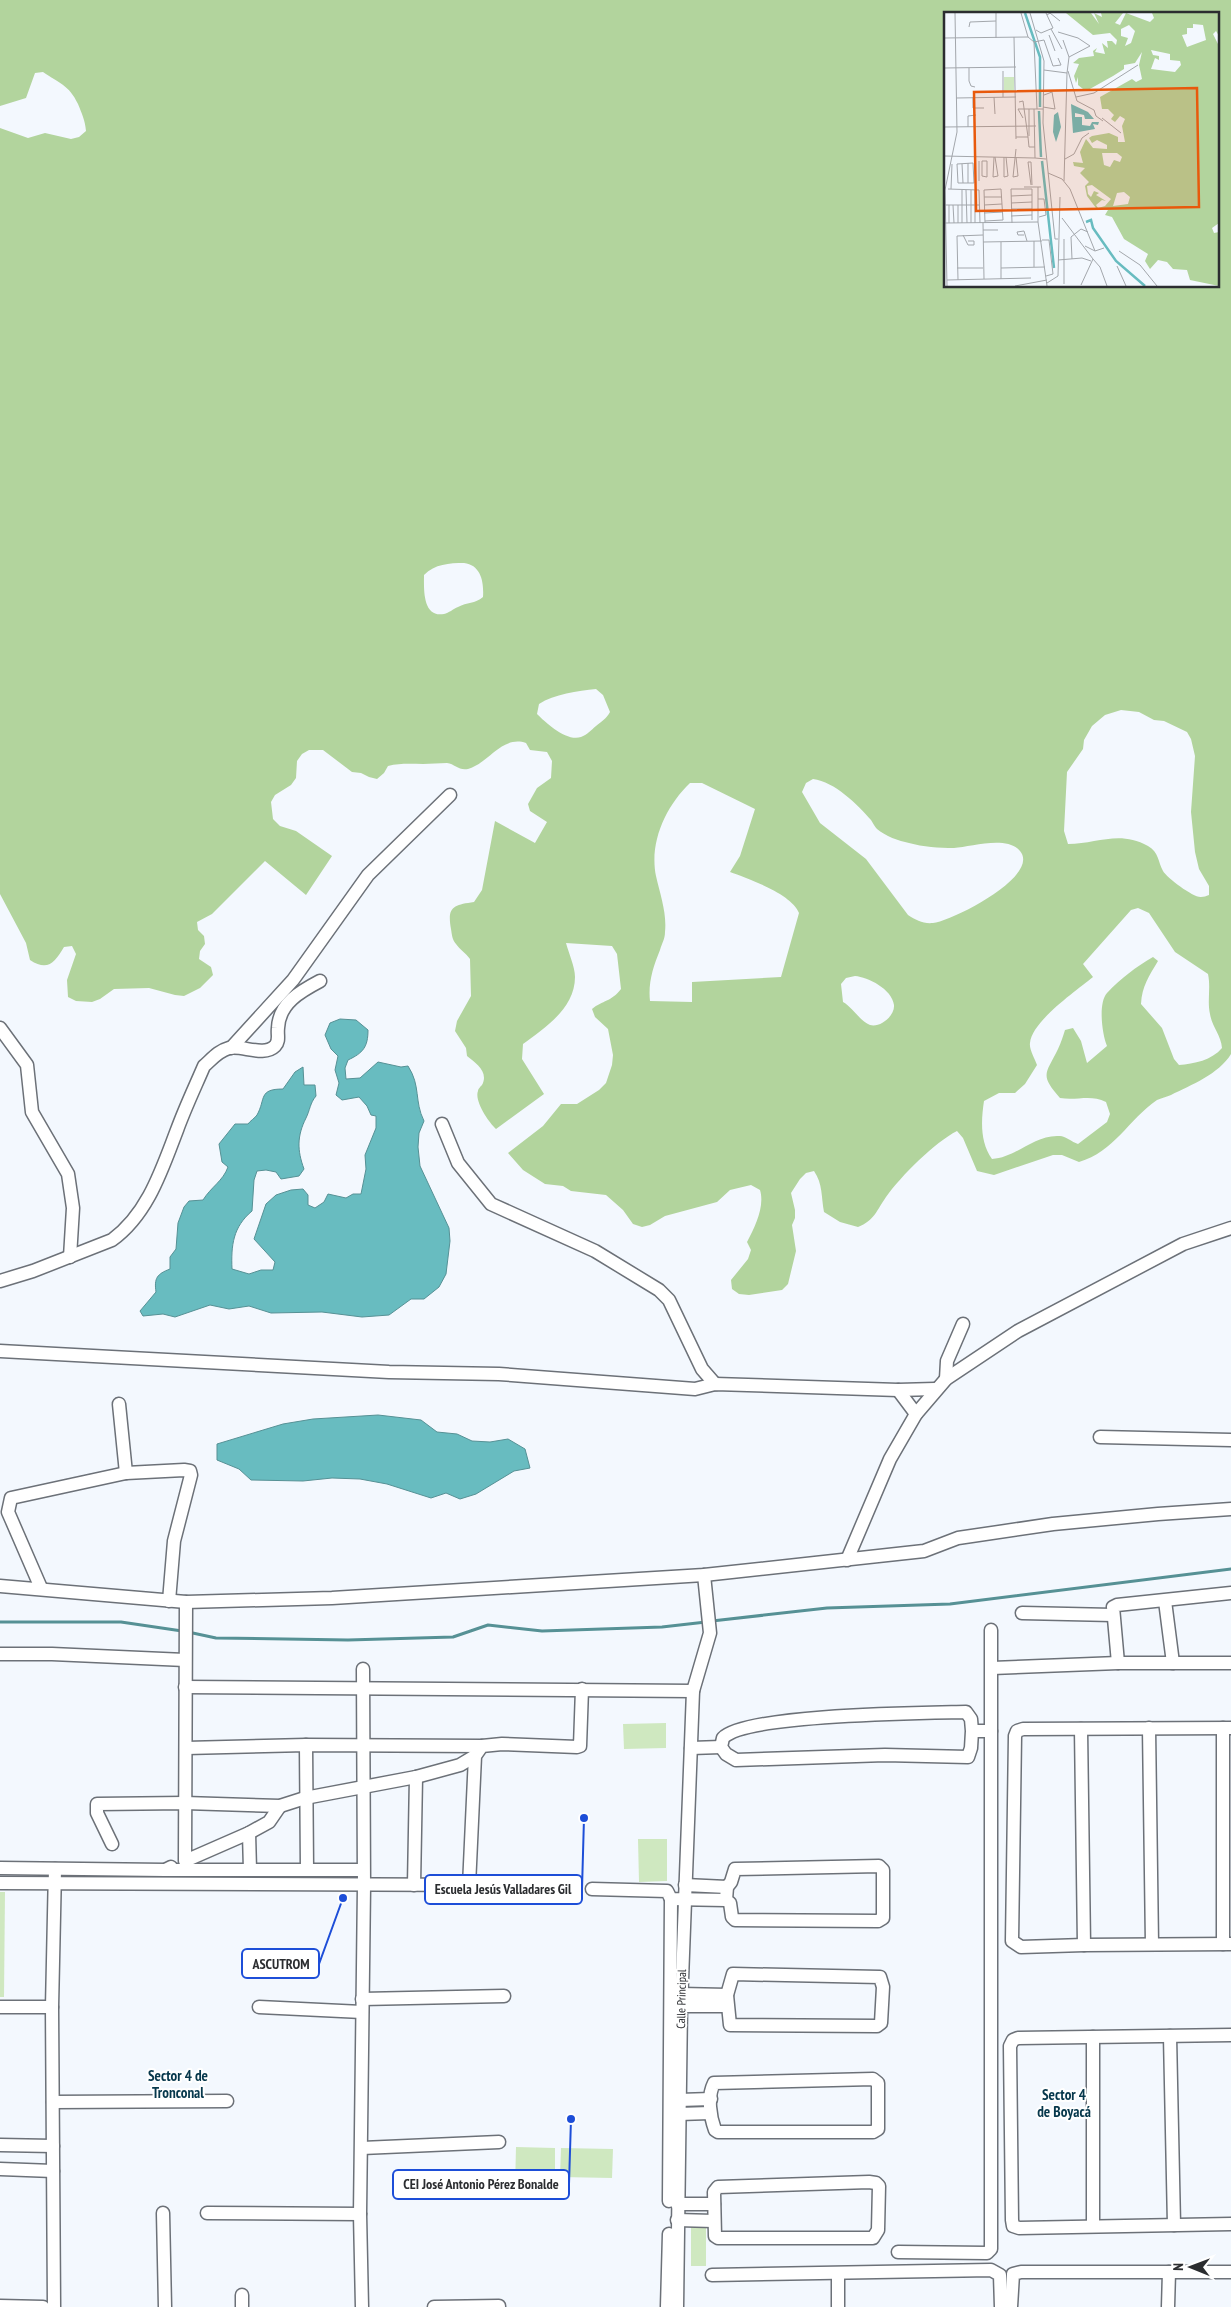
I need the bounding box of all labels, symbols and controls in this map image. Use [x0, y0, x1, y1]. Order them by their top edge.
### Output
inset map [944, 12, 1218, 288]
callout: Escuela Jesús Valladares Gil [425, 1875, 582, 1904]
text: Escuela Jesús Valladares Gil [435, 1880, 572, 1898]
callout: ASCUTROM [242, 1949, 319, 1978]
text: ASCUTROM [251, 1955, 310, 1973]
street label: Calle Principal [673, 1969, 689, 2029]
district label: Sector 4 de Tronconal [148, 2066, 208, 2102]
district label: Sector 4 de Boyacá [1037, 2085, 1091, 2121]
callout: CEI José Antonio Pérez Bonalde [393, 2170, 569, 2199]
text: CEI José Antonio Pérez Bonalde [403, 2175, 559, 2193]
north arrow [1166, 2242, 1216, 2292]
text: N [1169, 2263, 1187, 2271]

